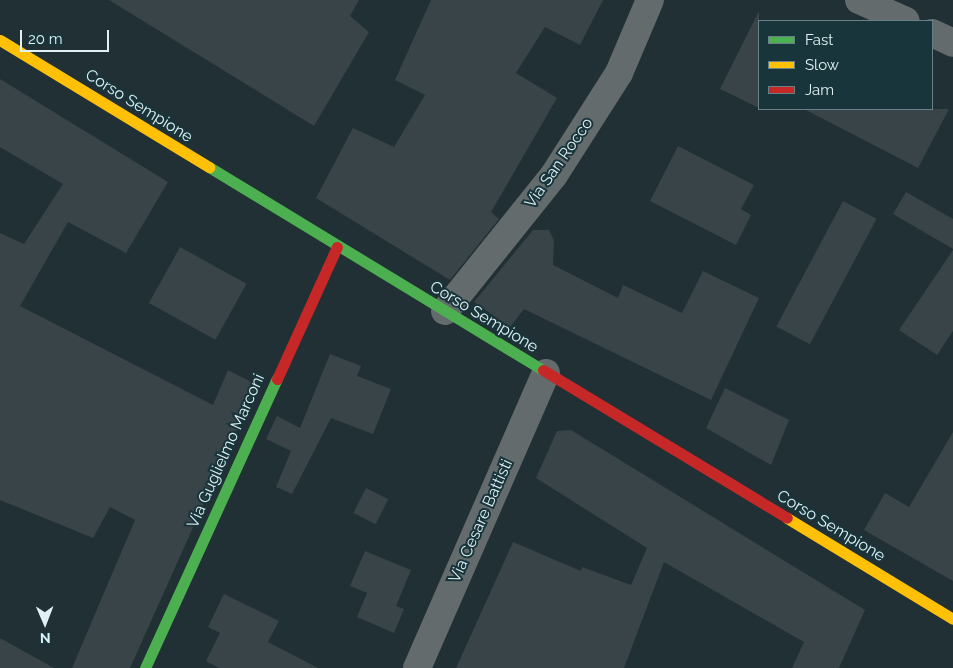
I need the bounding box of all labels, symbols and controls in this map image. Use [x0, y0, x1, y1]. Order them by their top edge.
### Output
scale bar [22, 20, 111, 52]
legend [758, 20, 933, 110]
text: 20 m [28, 30, 63, 48]
text: Fast [805, 31, 833, 49]
text: Slow [805, 56, 839, 74]
street label: Corso Sempione [82, 65, 196, 147]
text: Jam [805, 81, 834, 99]
street label: Via San Rocco [521, 114, 597, 212]
street label: Corso Sempione [426, 277, 542, 357]
street label: Via Guglielmo Marconi [183, 371, 269, 531]
street label: Via Cesare Battisti [445, 456, 517, 586]
street label: Corso Sempione [773, 486, 889, 566]
north arrow [20, 598, 70, 648]
text: N [40, 630, 51, 646]

